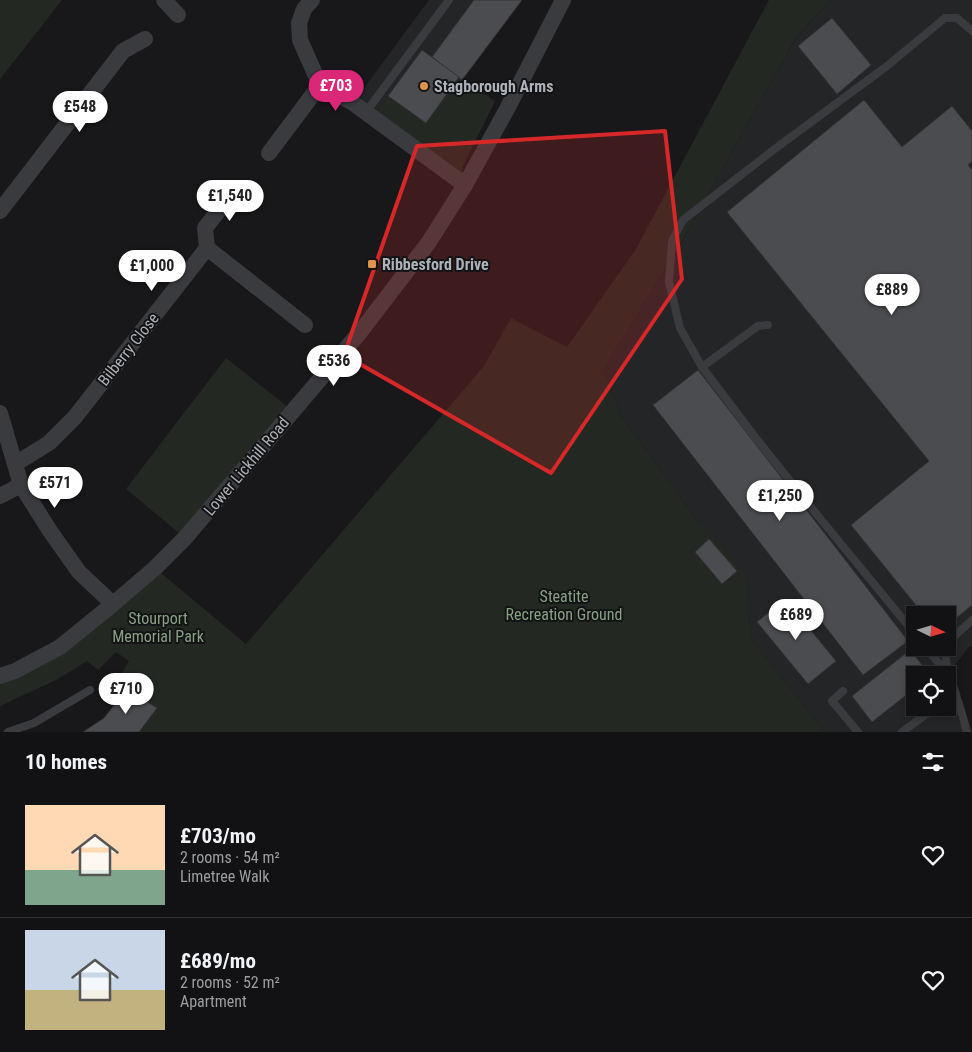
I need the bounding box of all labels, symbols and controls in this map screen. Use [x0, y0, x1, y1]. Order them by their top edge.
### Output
pin: £703 [306, 70, 366, 112]
text: £703 [320, 76, 352, 95]
place label: Stagborough Arms [434, 77, 553, 96]
marker: Stagborough Arms [418, 80, 430, 92]
pin: £548 [50, 90, 110, 133]
text: £548 [64, 97, 96, 116]
pin: £1,540 [189, 180, 271, 222]
text: £1,540 [208, 186, 252, 205]
pin: £1,000 [111, 250, 193, 292]
place label: Ribbesford Drive [382, 255, 489, 274]
text: £1,000 [130, 256, 174, 275]
marker: Ribbesford Drive [366, 258, 378, 270]
pin: £889 [862, 274, 922, 316]
text: £889 [876, 280, 908, 299]
street label: Bilberry Close [94, 309, 163, 390]
pin: £536 [304, 344, 364, 387]
text: £536 [318, 351, 350, 370]
street label: Lower Lickhill Road [200, 413, 293, 519]
pin: £571 [25, 466, 85, 509]
text: £571 [39, 473, 71, 492]
pin: £1,250 [739, 480, 821, 522]
text: £1,250 [758, 486, 802, 505]
park label: Steatite Recreation Ground [506, 587, 622, 624]
pin: £689 [766, 598, 826, 641]
text: £689 [780, 605, 812, 624]
north arrow [906, 606, 956, 656]
map controls [906, 606, 956, 716]
park label: Stourport Memorial Park [112, 609, 205, 646]
button: locate [906, 666, 956, 716]
pin: £710 [96, 672, 156, 715]
text: £710 [110, 679, 142, 698]
icon: filters [919, 748, 947, 776]
text: 10 homes [25, 750, 107, 774]
text: £703/mo [180, 824, 256, 848]
icon: home [65, 825, 125, 885]
icon: heart [919, 841, 947, 869]
text: 2 rooms · 54 m² [180, 848, 280, 867]
text: Limetree Walk [180, 867, 269, 886]
text: £689/mo [180, 949, 256, 973]
icon: home [65, 950, 125, 1010]
icon: heart [919, 966, 947, 994]
text: 2 rooms · 52 m² [180, 973, 280, 992]
text: Apartment [180, 992, 247, 1011]

